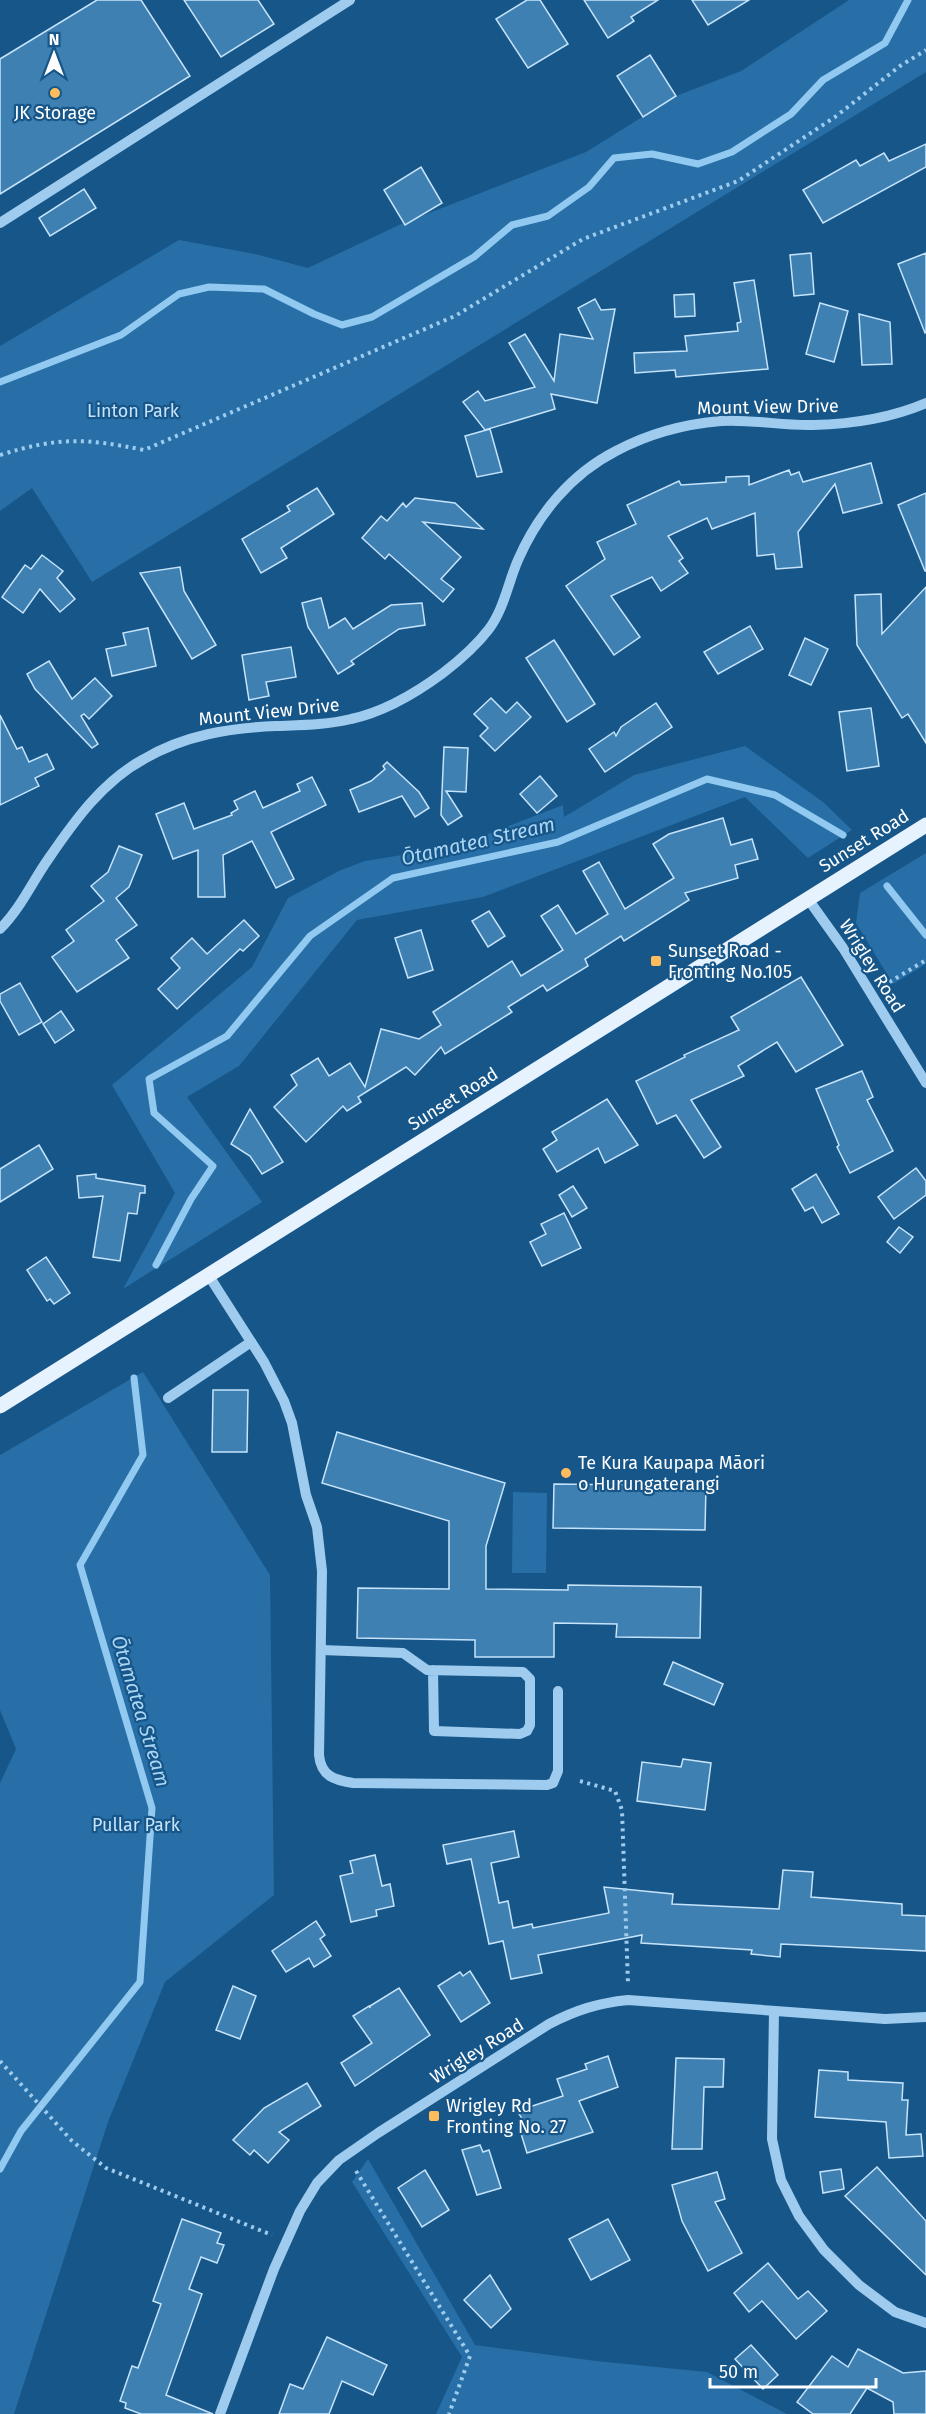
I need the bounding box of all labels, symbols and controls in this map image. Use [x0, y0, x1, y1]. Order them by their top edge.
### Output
north arrow [24, 24, 84, 84]
text: N [49, 30, 59, 49]
marker: JK Storage [48, 86, 62, 100]
place label: JK Storage [14, 102, 96, 124]
street label: Mount View Drive [697, 395, 839, 419]
park label: Linton Park [87, 400, 180, 422]
street label: Mount View Drive [197, 694, 341, 730]
street label: Sunset Road [815, 805, 913, 877]
water label: Ōtamatea Stream [399, 812, 557, 870]
street label: Wrigley Road [835, 915, 909, 1017]
place label: Sunset Road - Fronting No.105 [668, 940, 792, 983]
marker: Sunset Road - Fronting No.105 [649, 954, 663, 968]
street label: Sunset Road [404, 1063, 502, 1135]
place label: Te Kura Kaupapa Māori o Hurungaterangi [578, 1452, 765, 1495]
marker: Te Kura Kaupapa Māori o Hurungaterangi [559, 1466, 573, 1480]
water label: Ōtamatea Stream [107, 1632, 175, 1790]
park label: Pullar Park [92, 1814, 181, 1836]
street label: Wrigley Road [426, 2014, 528, 2088]
place label: Wrigley Rd Fronting No. 27 [446, 2095, 566, 2138]
marker: Wrigley Rd Fronting No. 27 [427, 2109, 441, 2123]
scale bar [710, 2351, 876, 2389]
text: 50 m [719, 2361, 758, 2383]

